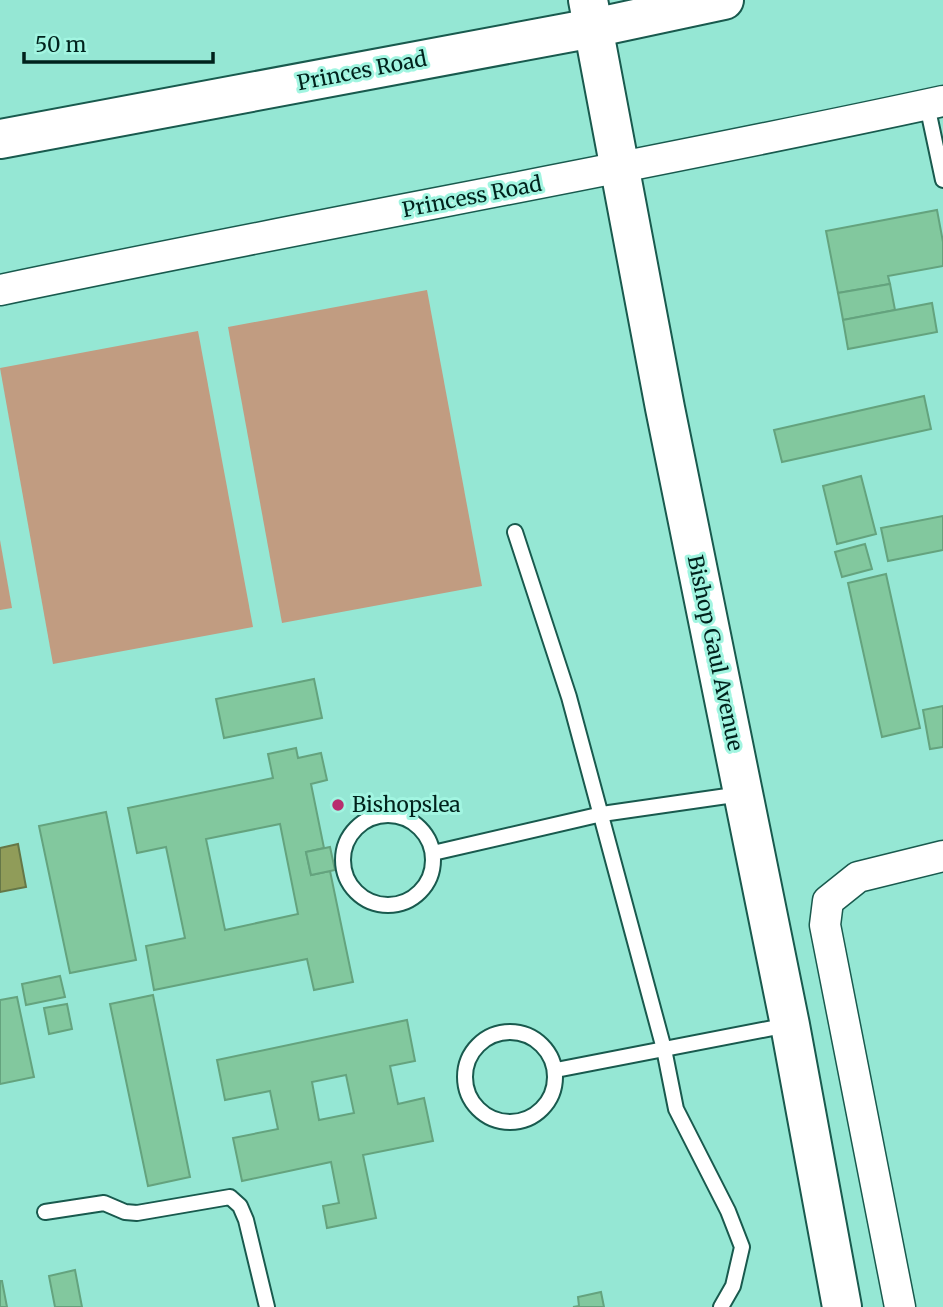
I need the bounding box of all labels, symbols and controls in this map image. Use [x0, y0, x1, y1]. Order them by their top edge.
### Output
scale bar [24, 21, 214, 65]
text: 50 m [35, 31, 86, 58]
street label: Princes Road [295, 45, 429, 96]
street label: Princess Road [400, 170, 544, 223]
street label: Bishop Gaul Avenue [682, 553, 749, 753]
place label: Bishopslea [352, 791, 461, 818]
marker: Bishopslea [330, 797, 346, 813]

